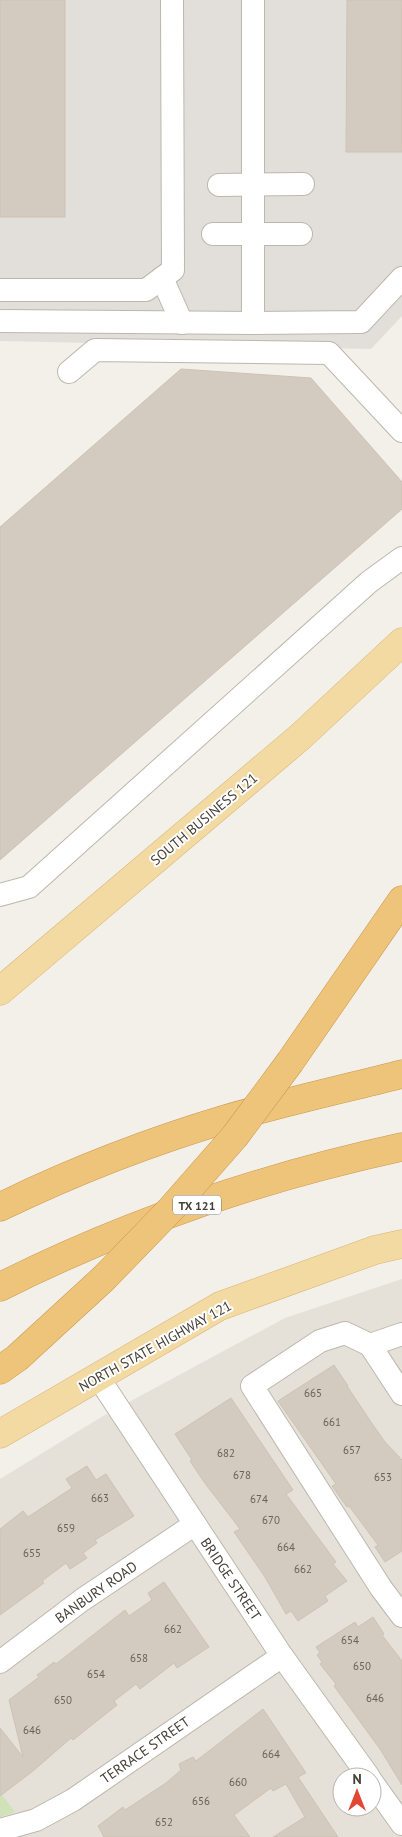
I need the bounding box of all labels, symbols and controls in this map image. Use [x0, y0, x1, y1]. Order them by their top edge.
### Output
street label: SOUTH BUSINESS 121 [147, 769, 261, 869]
road number: TX 121 [173, 1196, 221, 1214]
street label: NORTH STATE HIGHWAY 121 [75, 1296, 235, 1396]
house number: 665 [304, 1386, 322, 1400]
house number: 661 [323, 1415, 341, 1429]
house number: 657 [343, 1443, 361, 1457]
house number: 682 [217, 1446, 235, 1460]
house number: 678 [233, 1468, 251, 1482]
house number: 653 [374, 1470, 392, 1484]
house number: 663 [91, 1491, 109, 1505]
house number: 674 [250, 1492, 268, 1506]
house number: 670 [262, 1513, 280, 1527]
house number: 659 [57, 1521, 75, 1535]
street label: BRIDGE STREET [197, 1534, 265, 1624]
house number: 664 [277, 1540, 295, 1554]
house number: 655 [23, 1546, 41, 1560]
street label: BANBURY ROAD [51, 1557, 141, 1627]
house number: 662 [294, 1562, 312, 1576]
house number: 662 [164, 1622, 182, 1636]
house number: 654 [341, 1633, 359, 1647]
house number: 658 [130, 1651, 148, 1665]
house number: 650 [353, 1659, 371, 1673]
house number: 654 [87, 1667, 105, 1681]
house number: 646 [366, 1691, 384, 1705]
house number: 650 [54, 1693, 72, 1707]
street label: TERRACE STREET [97, 1712, 193, 1787]
house number: 646 [23, 1723, 41, 1737]
house number: 664 [262, 1747, 280, 1761]
north arrow [332, 1767, 382, 1817]
text: N [352, 1770, 362, 1788]
house number: 660 [229, 1775, 247, 1789]
house number: 656 [192, 1794, 210, 1808]
house number: 652 [155, 1815, 173, 1829]

